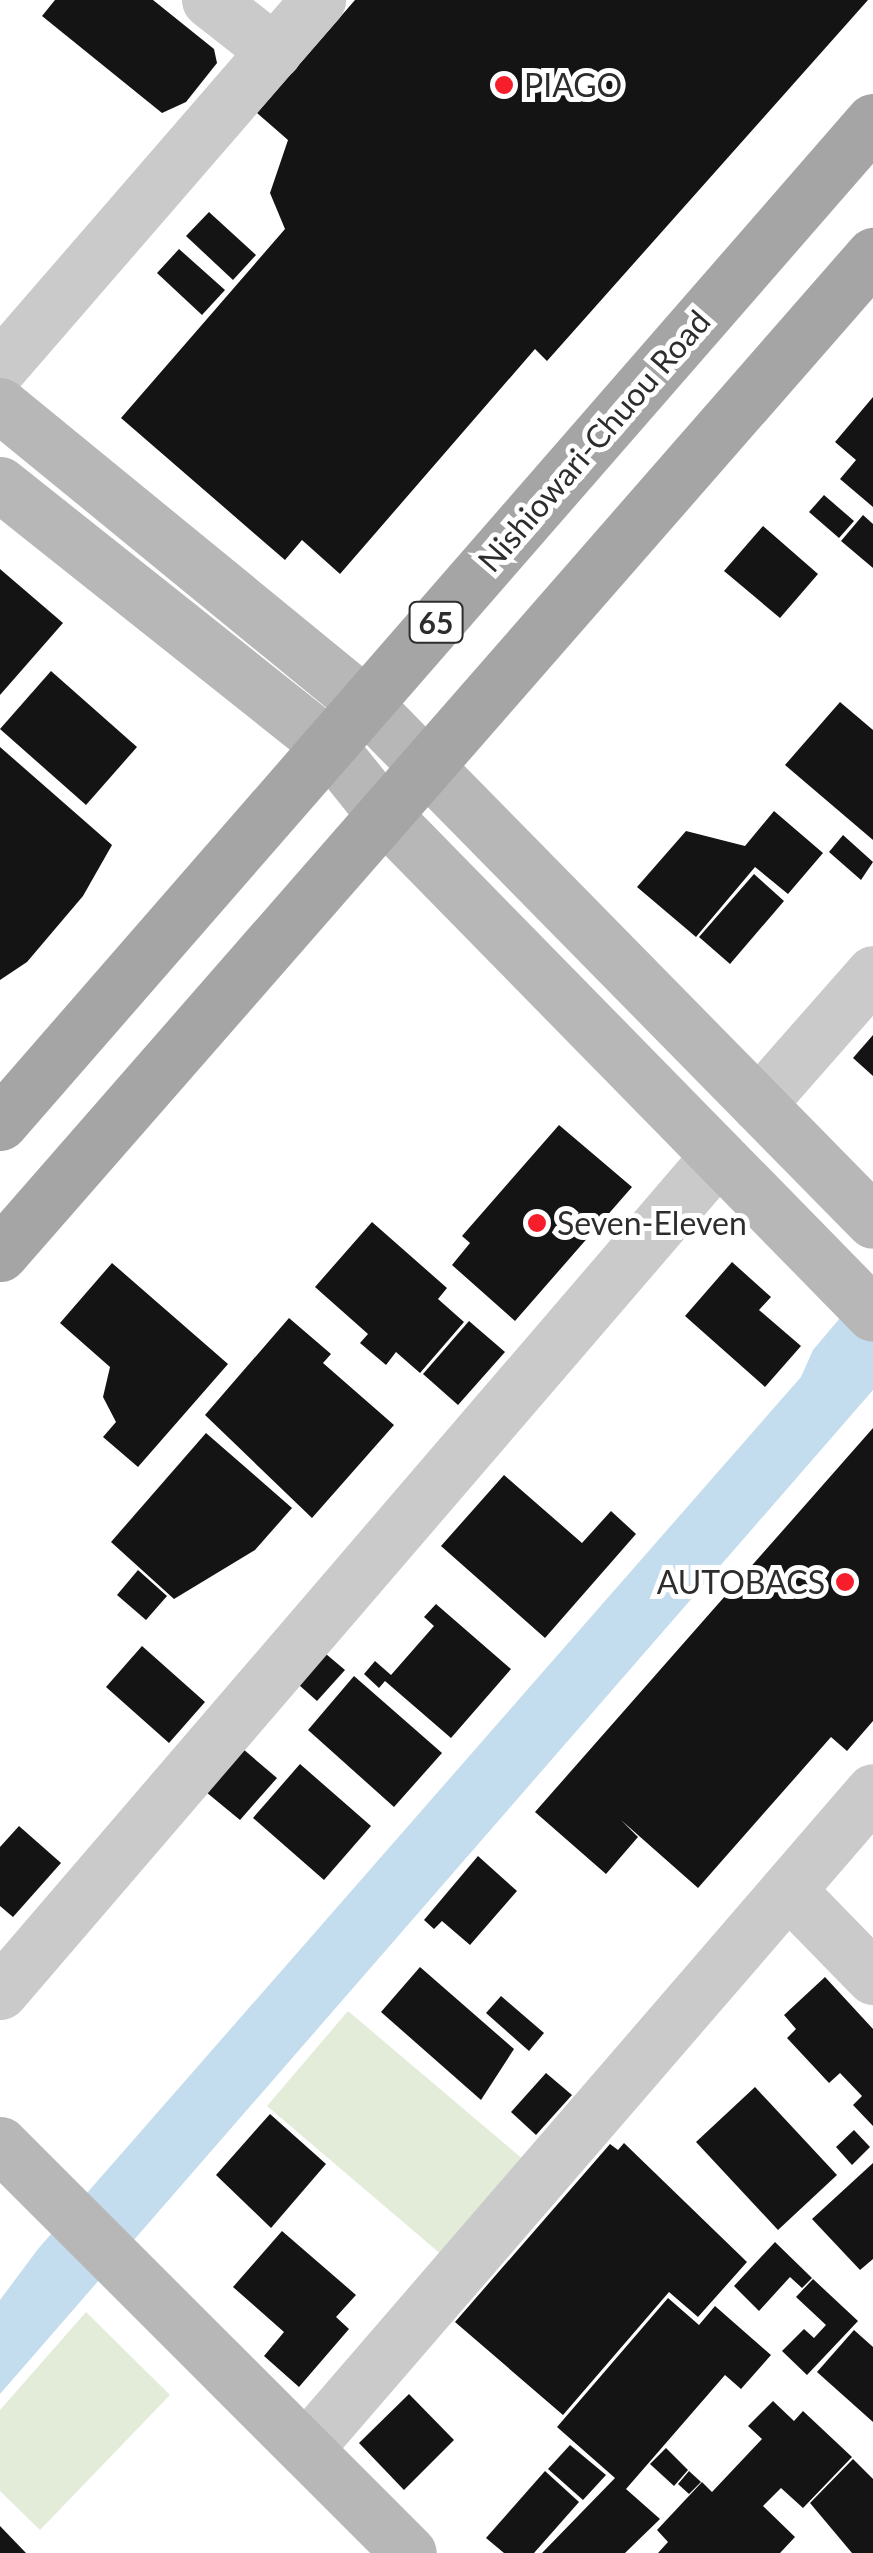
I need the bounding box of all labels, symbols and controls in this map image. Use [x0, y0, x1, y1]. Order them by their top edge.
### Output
place label: PIAGO [524, 66, 622, 104]
marker: PIAGO [493, 74, 515, 96]
street label: Nishiowari-Chuou Road [470, 303, 718, 579]
road number: 65 [408, 597, 464, 647]
place label: Seven-Eleven [557, 1204, 747, 1242]
marker: Seven-Eleven [526, 1212, 548, 1234]
place label: AUTOBACS [657, 1563, 825, 1601]
marker: AUTOBACS [834, 1571, 856, 1593]

